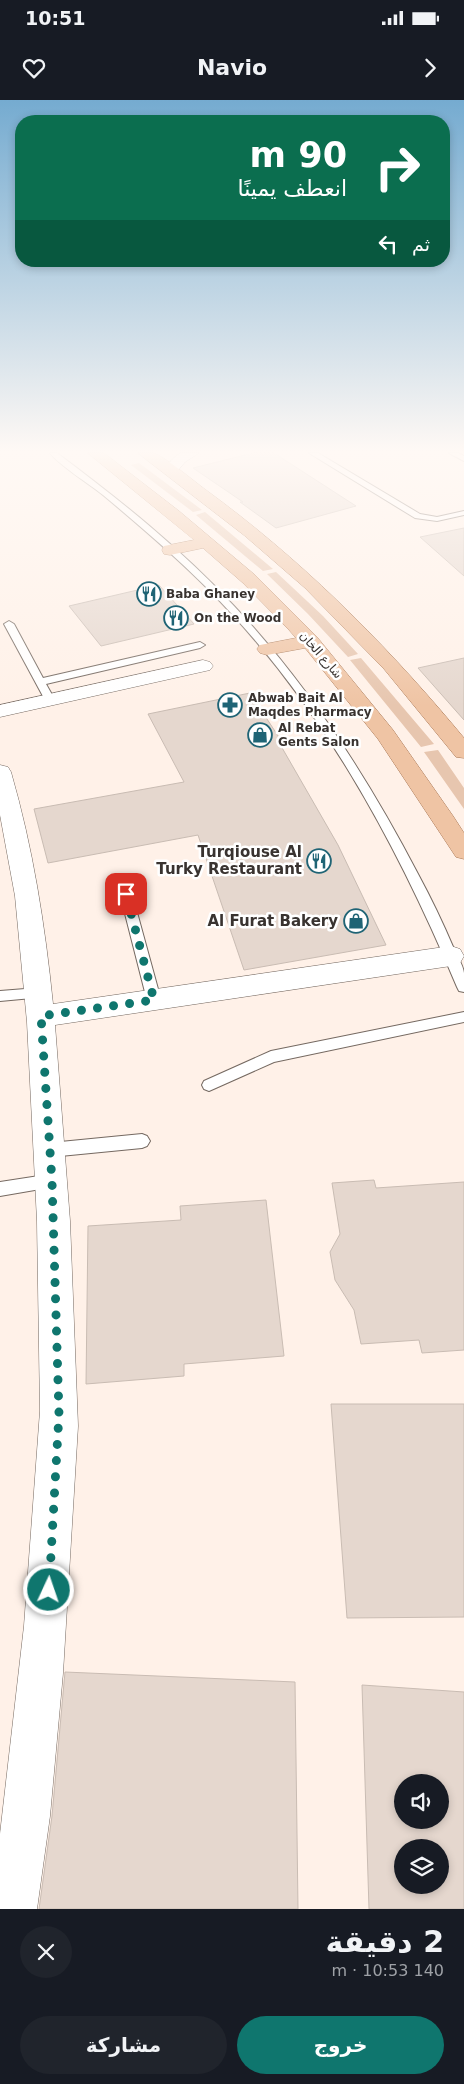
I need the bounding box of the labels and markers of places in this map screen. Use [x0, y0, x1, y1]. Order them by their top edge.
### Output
restaurant icon: Baba Ghaney [136, 581, 162, 607]
place label: Baba Ghaney [166, 587, 255, 601]
restaurant icon: On the Wood [163, 605, 189, 631]
place label: On the Wood [194, 611, 281, 625]
place label: Abwab Bait Al Maqdes Pharmacy [248, 691, 372, 719]
pharmacy icon: Abwab Bait Al Maqdes Pharmacy [217, 692, 243, 718]
place label: Al Rebat Gents Salon [278, 721, 359, 749]
shop icon: Al Rebat Gents Salon [247, 722, 273, 748]
place label: Turqiouse Al Turky Restaurant [156, 843, 302, 878]
restaurant icon: Turqiouse Al Turky Restaurant [306, 848, 332, 874]
pin [105, 873, 147, 915]
shop icon: Al Furat Bakery [343, 908, 369, 934]
place label: Al Furat Bakery [207, 912, 338, 930]

